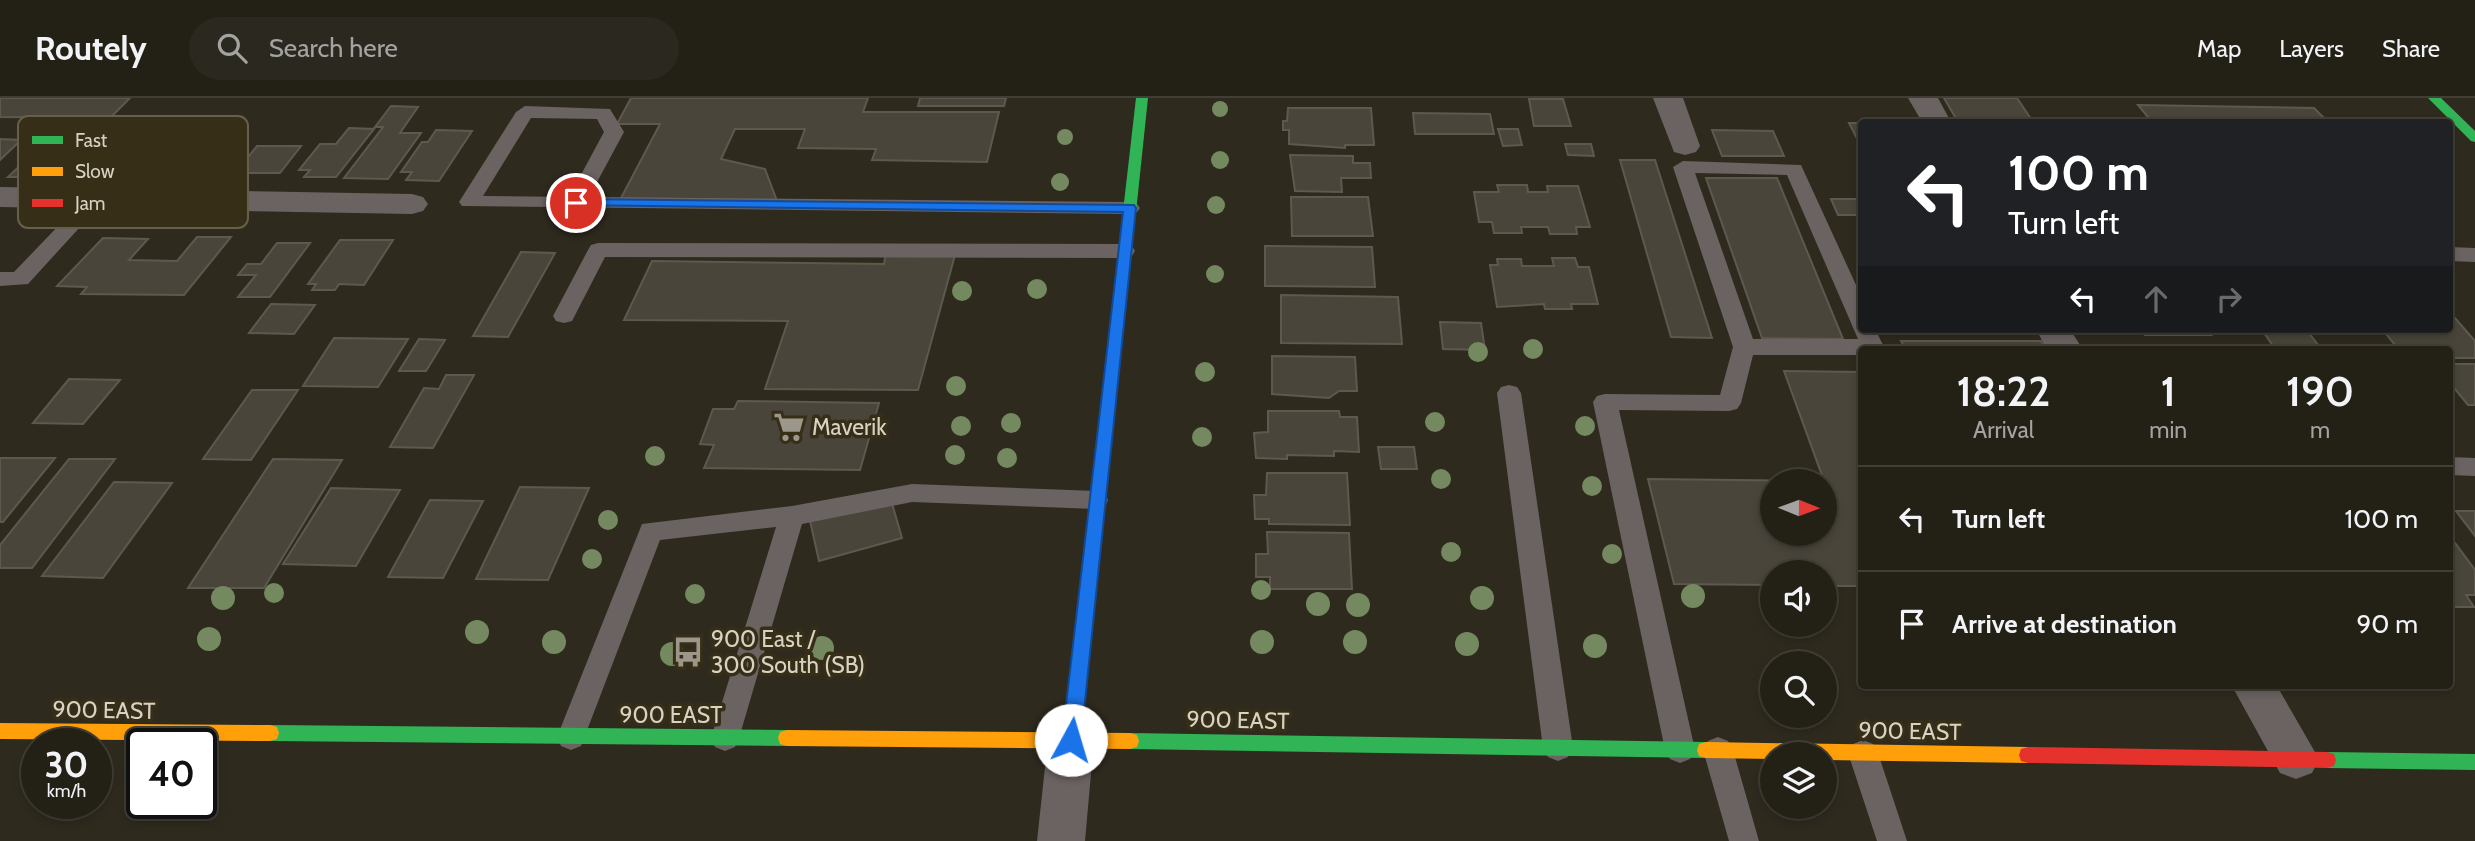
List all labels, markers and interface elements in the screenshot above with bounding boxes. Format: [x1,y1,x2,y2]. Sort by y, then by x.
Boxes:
search box [189,17,679,80]
text: Routely [35,28,147,68]
icon: search [213,29,251,67]
text: Search here [269,32,398,64]
text: Map [2197,34,2241,63]
text: Layers [2279,34,2344,63]
text: Share [2382,34,2440,63]
legend [18,116,248,228]
text: Fast [75,129,108,152]
text: 100 m [2008,143,2149,202]
icon: left [1893,147,1984,238]
text: Slow [75,160,115,183]
pin [546,173,606,233]
icon: arrive [557,184,595,222]
text: Jam [74,192,105,215]
text: Turn left [2008,203,2119,242]
icon: left [2064,280,2102,318]
icon: ahead [2137,280,2175,318]
icon: right [2210,280,2248,318]
text: 18:22 [1957,365,2050,417]
text: 1 [2161,365,2176,417]
text: 190 [2286,365,2354,417]
supermarket icon: Maverik [772,410,806,444]
place label: Maverik [812,413,887,441]
text: Arrival [1973,416,2034,444]
text: min [2149,416,2187,444]
text: m [2310,416,2330,444]
north arrow [1760,469,1838,546]
map controls [1760,469,1837,819]
icon: left [1893,500,1931,538]
text: Turn left [1952,503,2045,535]
text: 100 m [2345,503,2418,535]
button: sound [1760,560,1837,637]
icon: arrive [1893,605,1931,643]
text: Arrive at destination [1952,608,2177,640]
text: 90 m [2356,608,2418,640]
place label: 900 East / 300 South (SB) [711,625,865,679]
bus stop icon: 900 East / 300 South (SB) [671,635,705,669]
button: search [1760,651,1837,728]
street label: 900 EAST [52,695,156,725]
street label: 900 EAST [620,701,722,729]
position arrow [1034,703,1108,777]
street label: 900 EAST [1186,705,1290,735]
street label: 900 EAST [1858,716,1962,746]
speed limit sign: 40 [126,728,217,819]
button: layers [1760,742,1837,819]
text: 30 [45,743,88,786]
text: km/h [47,780,86,802]

